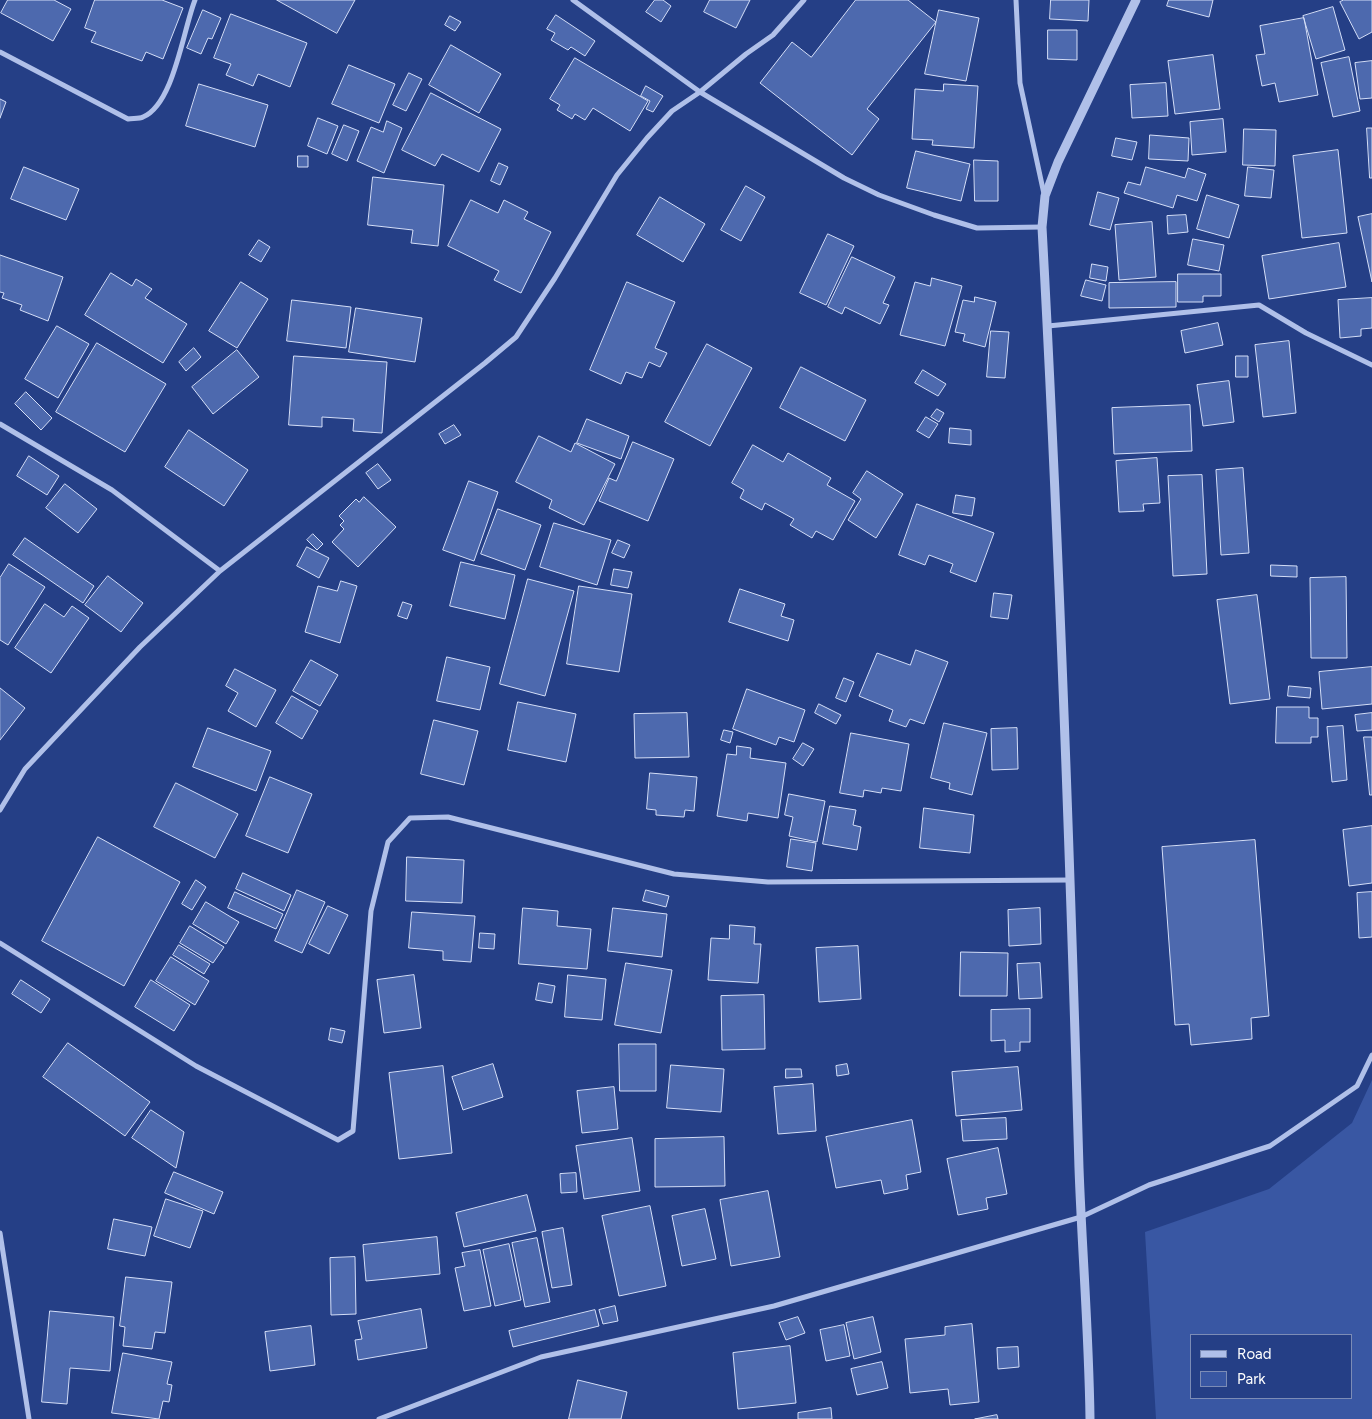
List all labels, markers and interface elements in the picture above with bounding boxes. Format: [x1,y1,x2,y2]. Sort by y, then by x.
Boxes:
legend [1190,1334,1352,1399]
text: Road [1237,1345,1272,1363]
text: Park [1237,1370,1266,1388]

